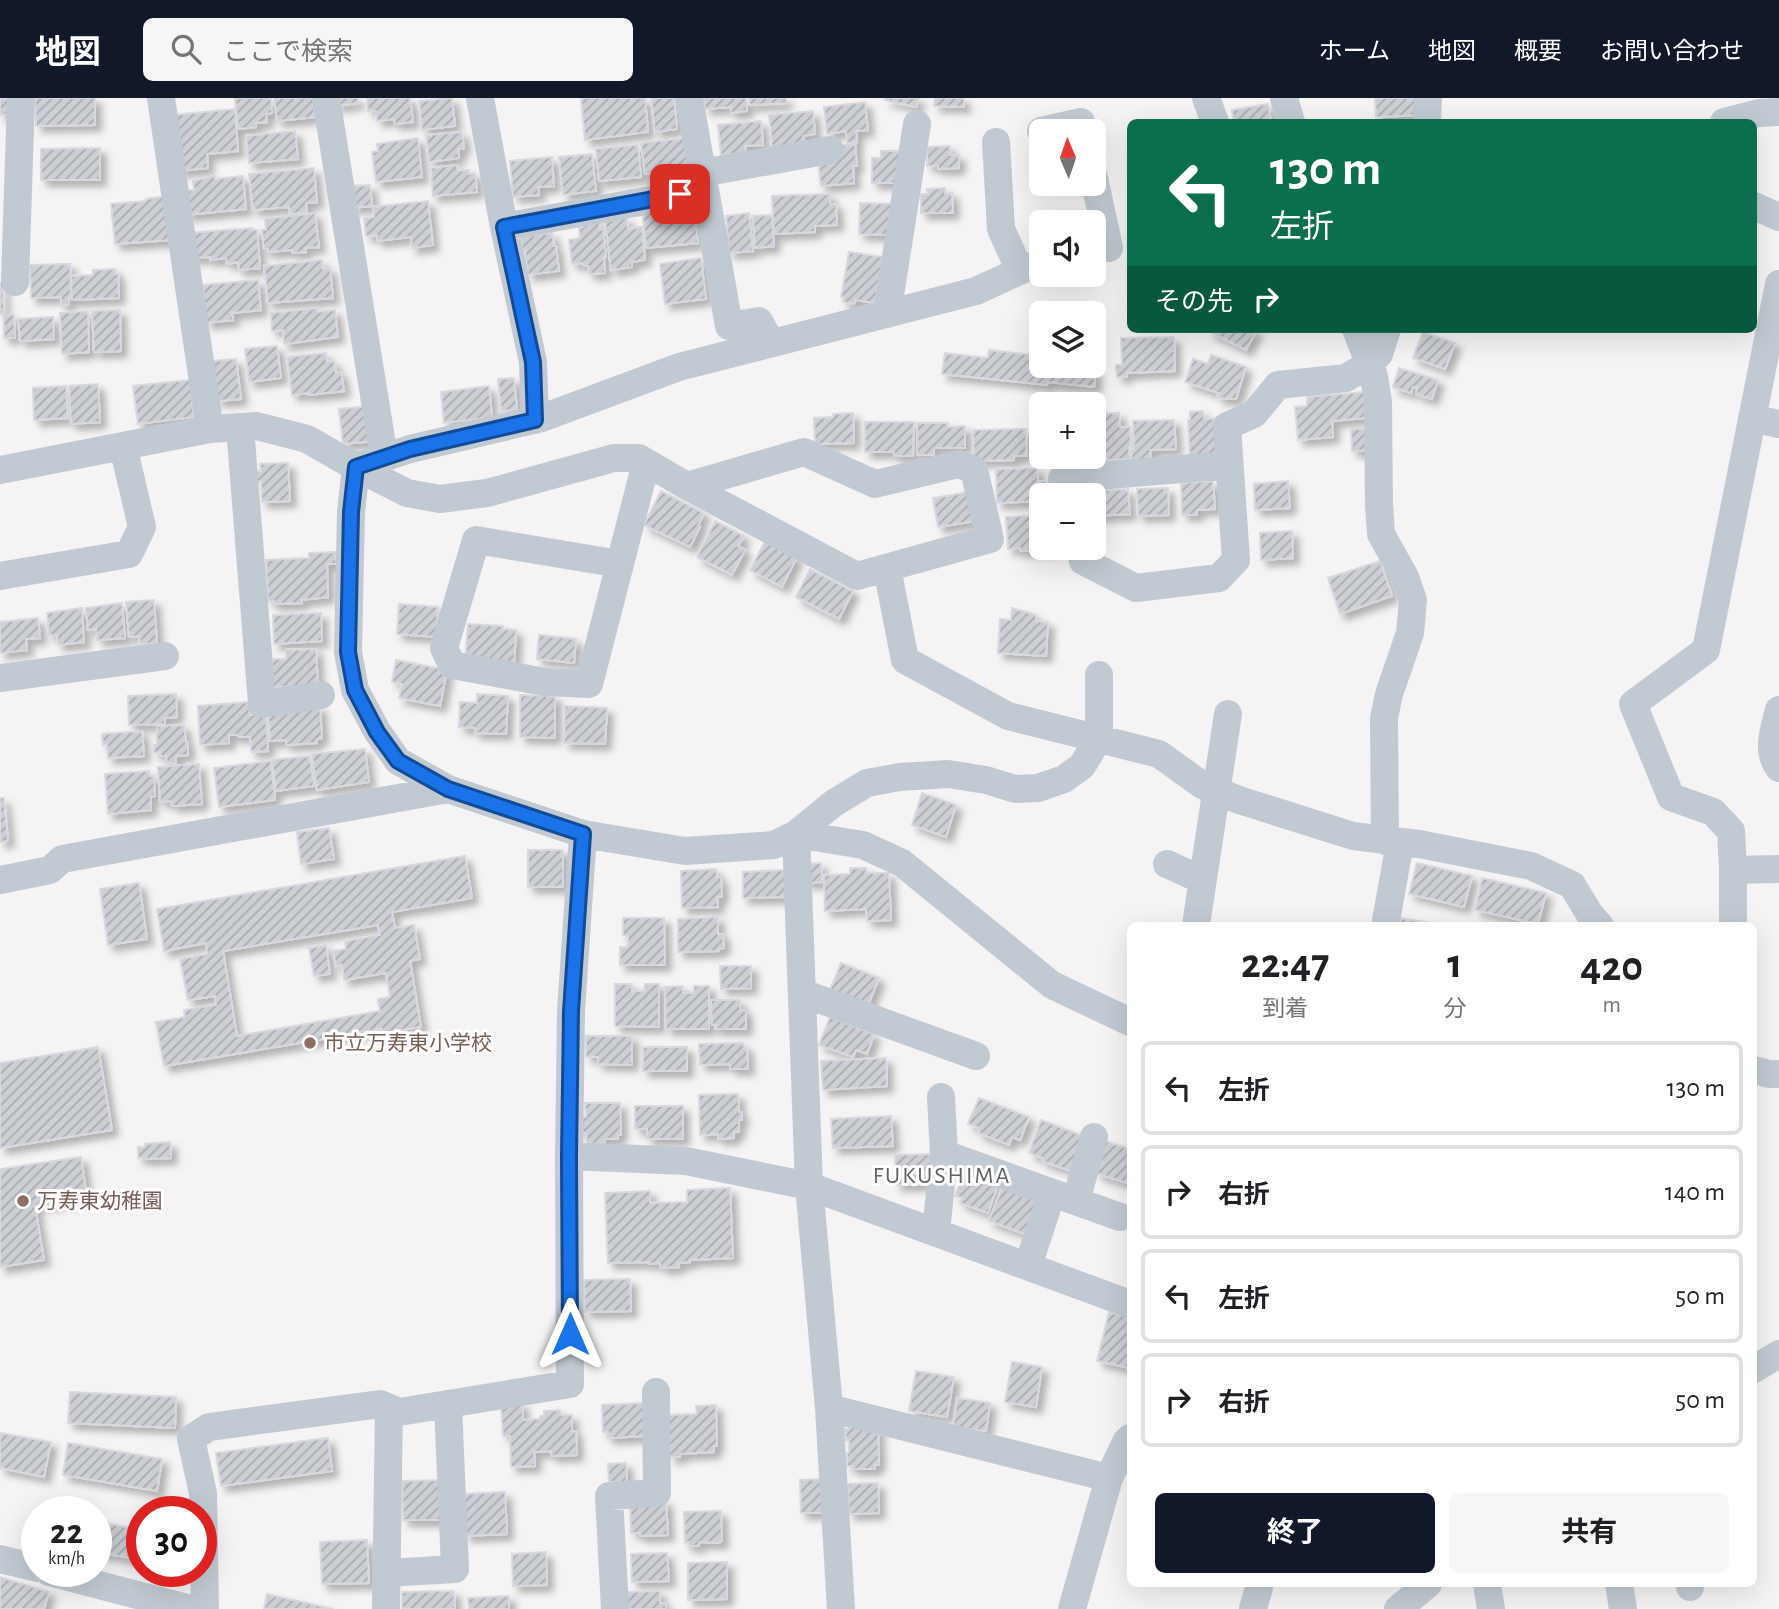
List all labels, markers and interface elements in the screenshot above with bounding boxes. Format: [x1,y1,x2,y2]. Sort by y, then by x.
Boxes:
search box [143,18,633,81]
icon: search [167,30,205,68]
text: 地図 [35,37,101,70]
text: ここで検索 [223,39,353,65]
text: ホーム [1319,40,1390,64]
text: 地図 [1428,40,1476,64]
text: 概要 [1514,40,1562,64]
text: お問い合わせ [1600,40,1744,64]
north arrow [1029,119,1106,196]
map controls [1029,119,1106,560]
text: 130 m [1270,145,1381,194]
icon: left [1155,147,1246,238]
pin [650,164,710,224]
icon: arrive [661,175,699,213]
button: sound [1029,210,1106,287]
text: 左折 [1270,211,1334,243]
icon: right [1247,280,1285,318]
text: その先 [1155,289,1233,315]
button: layers [1029,301,1106,378]
button: + [1029,392,1106,469]
button: − [1029,483,1106,560]
text: 22:47 [1241,943,1329,985]
text: 1 [1447,943,1462,985]
text: 420 [1580,946,1643,988]
text: m [1602,994,1621,1017]
text: 到着 [1262,998,1308,1021]
text: 分 [1443,998,1466,1021]
place label: 市立万寿東小学校 [324,1032,492,1054]
marker: 市立万寿東小学校 [302,1035,318,1051]
icon: left [1159,1069,1197,1107]
text: 130 m [1667,1075,1725,1101]
text: 左折 [1218,1078,1270,1104]
district label: FUKUSHIMA [873,1164,1011,1188]
icon: right [1159,1173,1197,1211]
text: 140 m [1665,1179,1725,1205]
text: 右折 [1218,1182,1270,1208]
place label: 万寿東幼稚園 [37,1190,163,1212]
marker: 万寿東幼稚園 [15,1193,31,1209]
icon: left [1159,1277,1197,1315]
text: 50 m [1675,1283,1725,1309]
text: 左折 [1218,1286,1270,1312]
position arrow [533,1297,607,1371]
icon: right [1159,1381,1197,1419]
text: 50 m [1675,1387,1725,1413]
text: 右折 [1218,1390,1270,1416]
button: 終了 [1155,1493,1435,1573]
button: 共有 [1449,1493,1729,1573]
speed limit sign: 30 [126,1496,217,1587]
text: 22 [50,1515,83,1550]
text: km/h [48,1550,85,1568]

